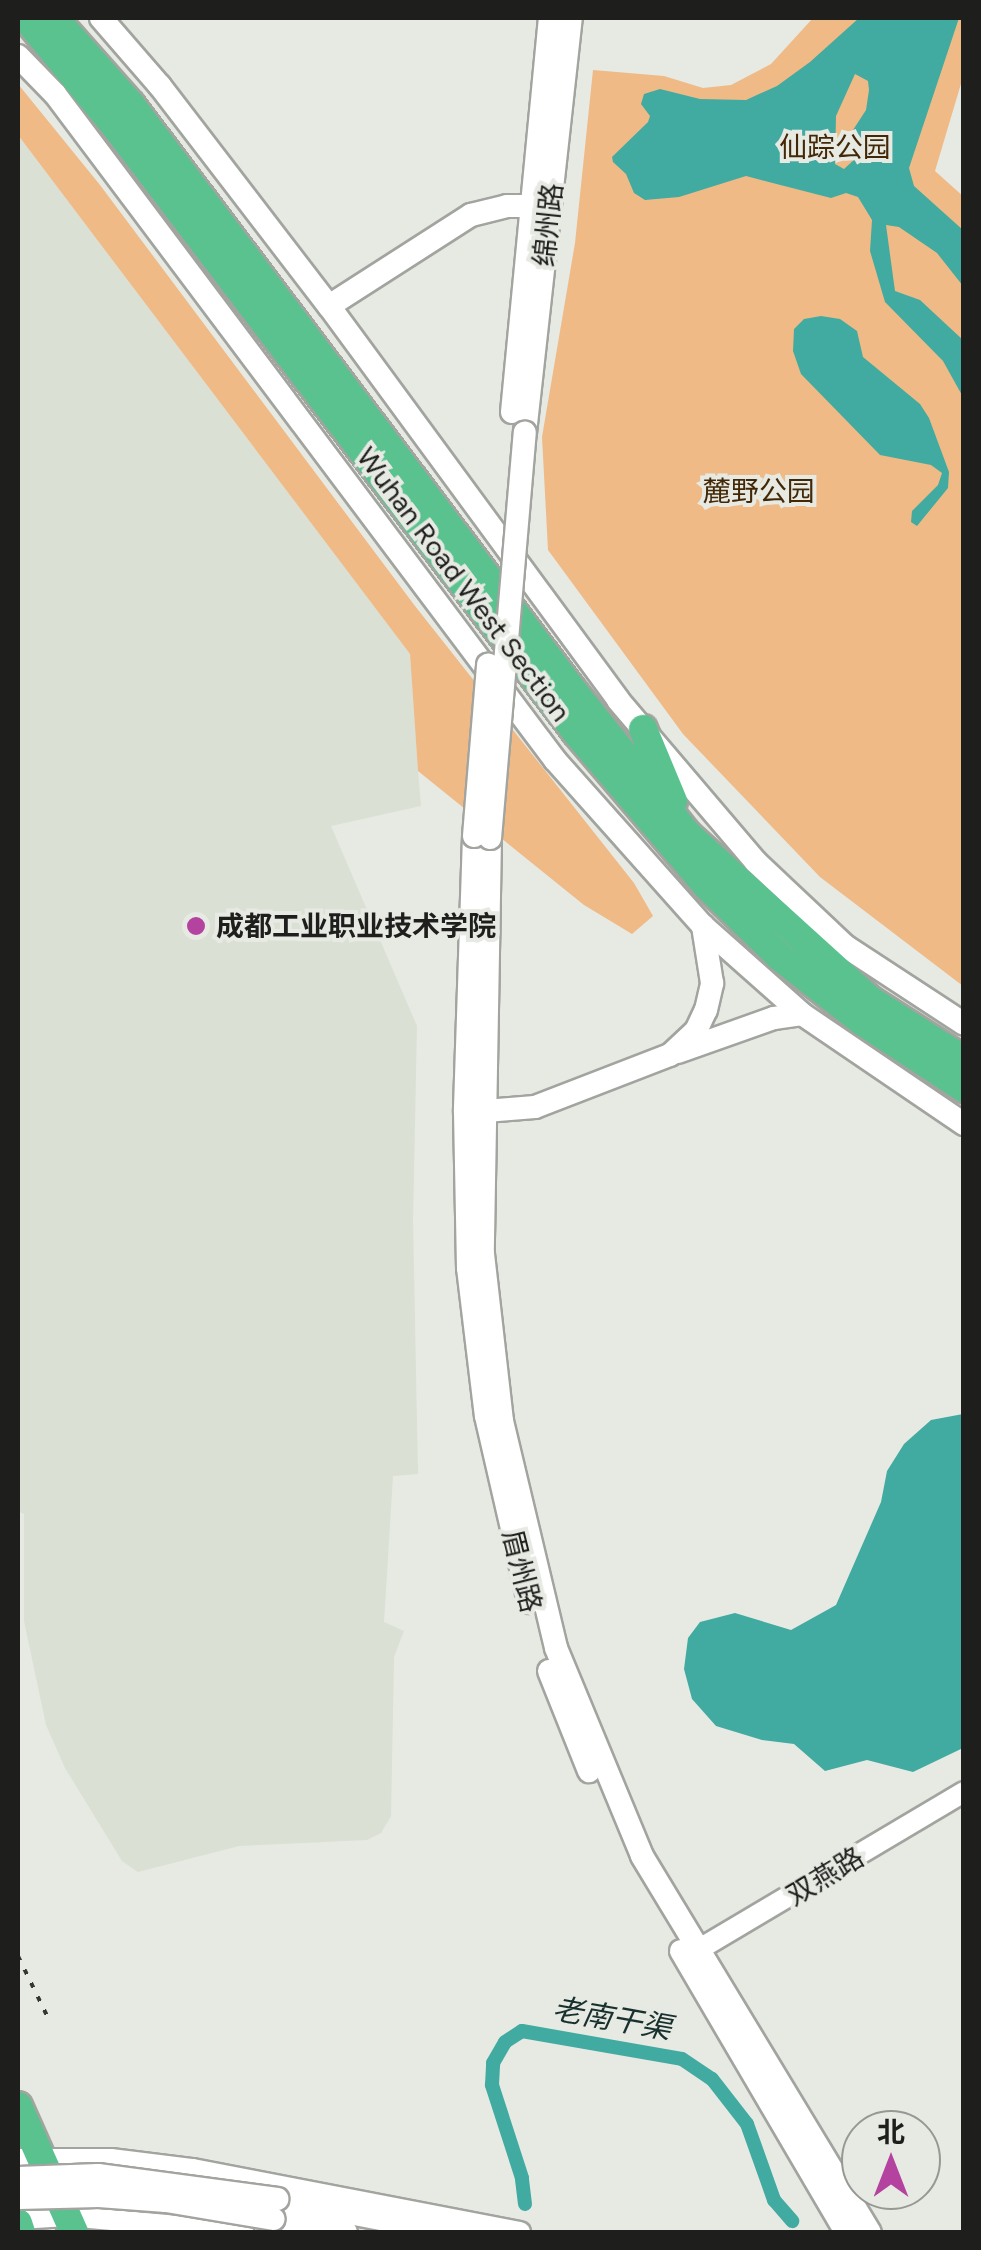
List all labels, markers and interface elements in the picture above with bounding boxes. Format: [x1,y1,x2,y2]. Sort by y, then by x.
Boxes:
park label: 仙踪公园 [779,130,891,164]
street label: 绵州路 [527,181,569,269]
street label: Wuhan Road West Section [350,440,578,728]
park label: 麓野公园 [703,474,815,508]
place label: 成都工业职业技术学院 [216,909,496,943]
marker: 成都工业职业技术学院 [185,915,207,937]
street label: 眉州路 [496,1526,548,1616]
street label: 双燕路 [780,1840,870,1912]
water label: 老南干渠 [550,1991,674,2047]
north arrow [841,2110,941,2210]
text: 北 [877,2115,905,2149]

